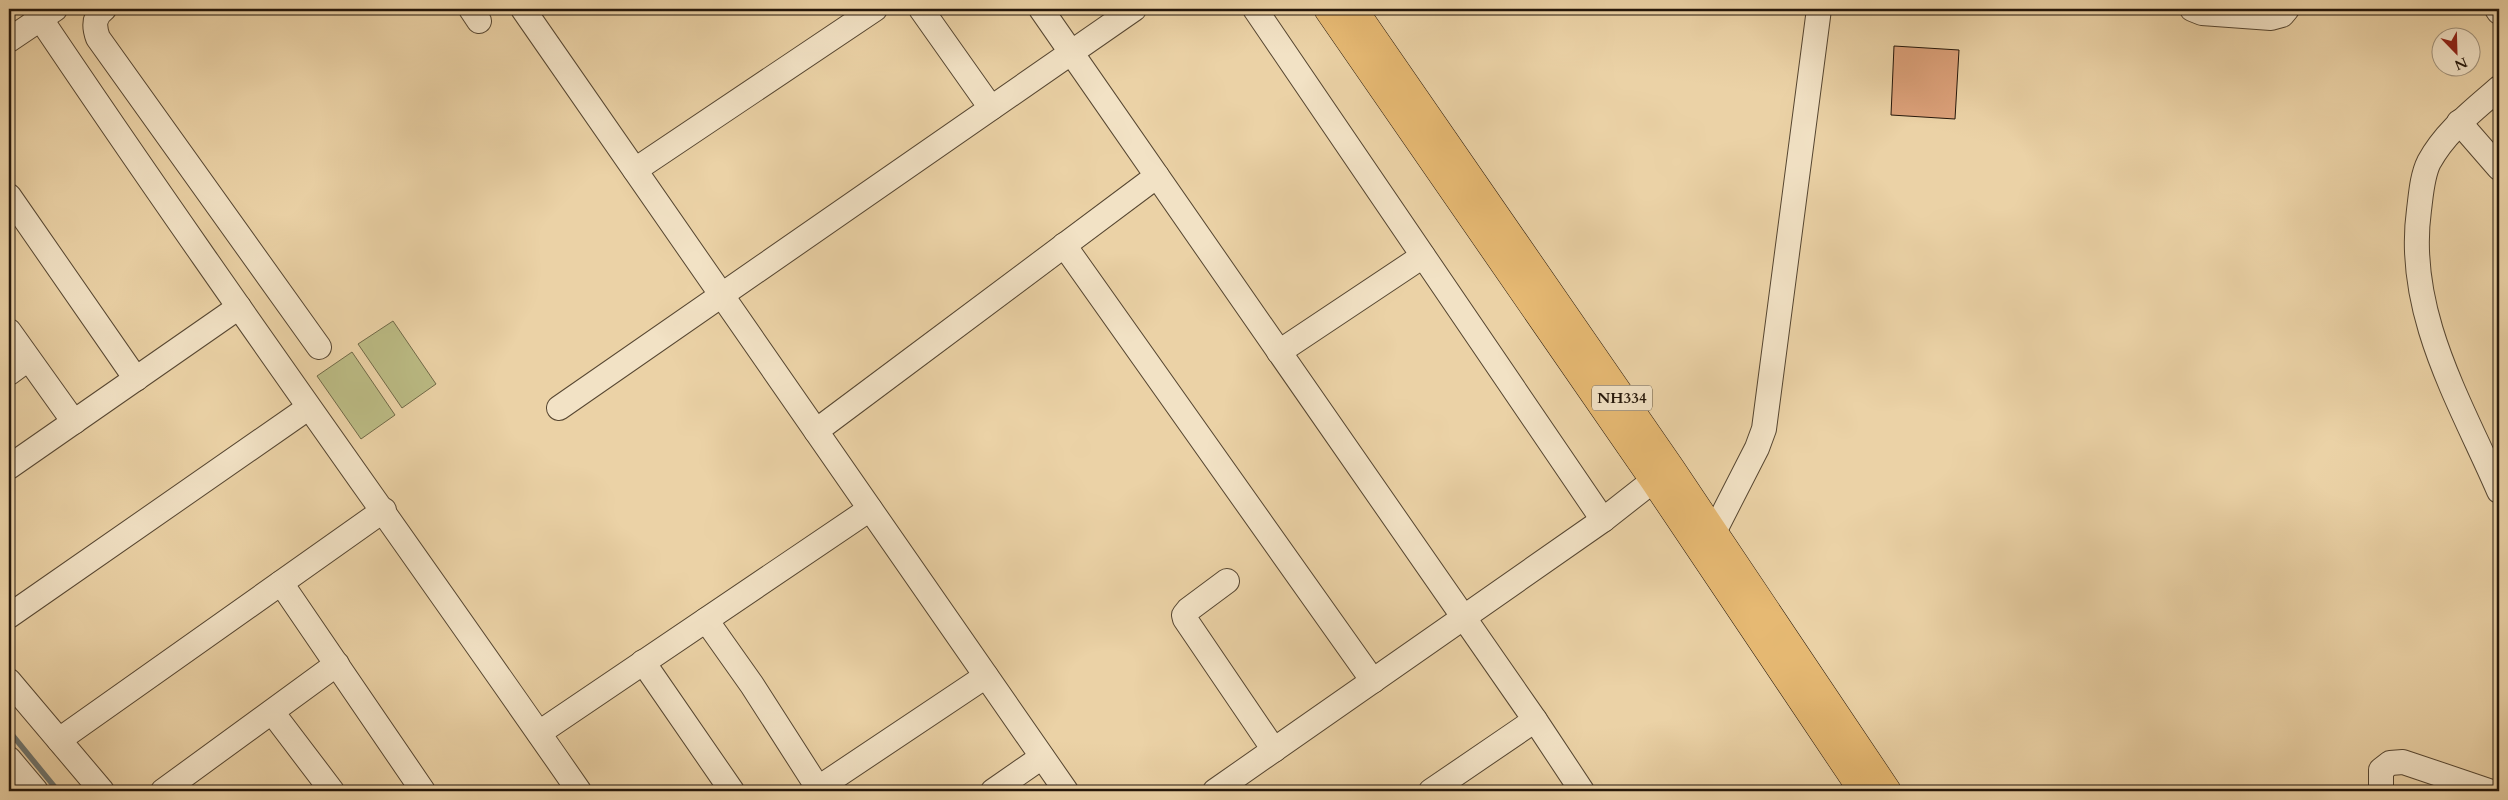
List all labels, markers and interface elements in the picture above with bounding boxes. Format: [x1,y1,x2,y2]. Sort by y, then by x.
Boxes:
north arrow [2430,28,2480,78]
text: N [2452,52,2470,75]
road number: NH334 [1592,386,1652,410]

